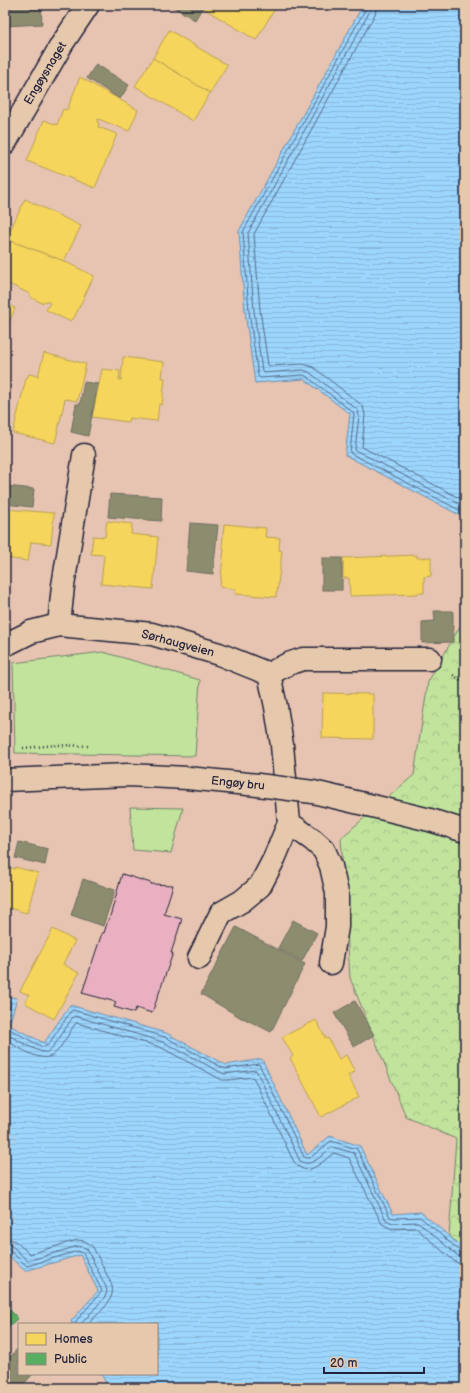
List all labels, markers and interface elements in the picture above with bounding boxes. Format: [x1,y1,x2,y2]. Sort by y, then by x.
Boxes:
street label: Engøysnaget [21,39,70,107]
street label: Sørhaugveien [140,627,216,660]
street label: Engøy bru [210,773,266,794]
legend [18,1323,158,1375]
text: Homes [54,1332,93,1347]
scale bar [324,1349,424,1375]
text: Public [54,1352,87,1367]
text: 20 m [330,1356,357,1371]

